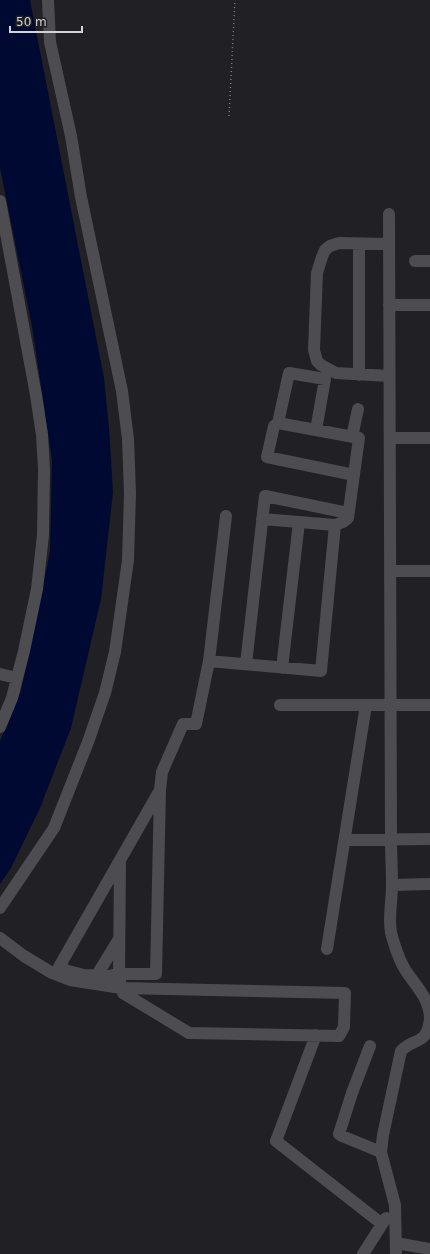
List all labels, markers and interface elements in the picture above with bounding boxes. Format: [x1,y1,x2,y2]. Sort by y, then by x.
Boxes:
scale bar [10,8,82,34]
text: 50 m [16,15,47,29]

